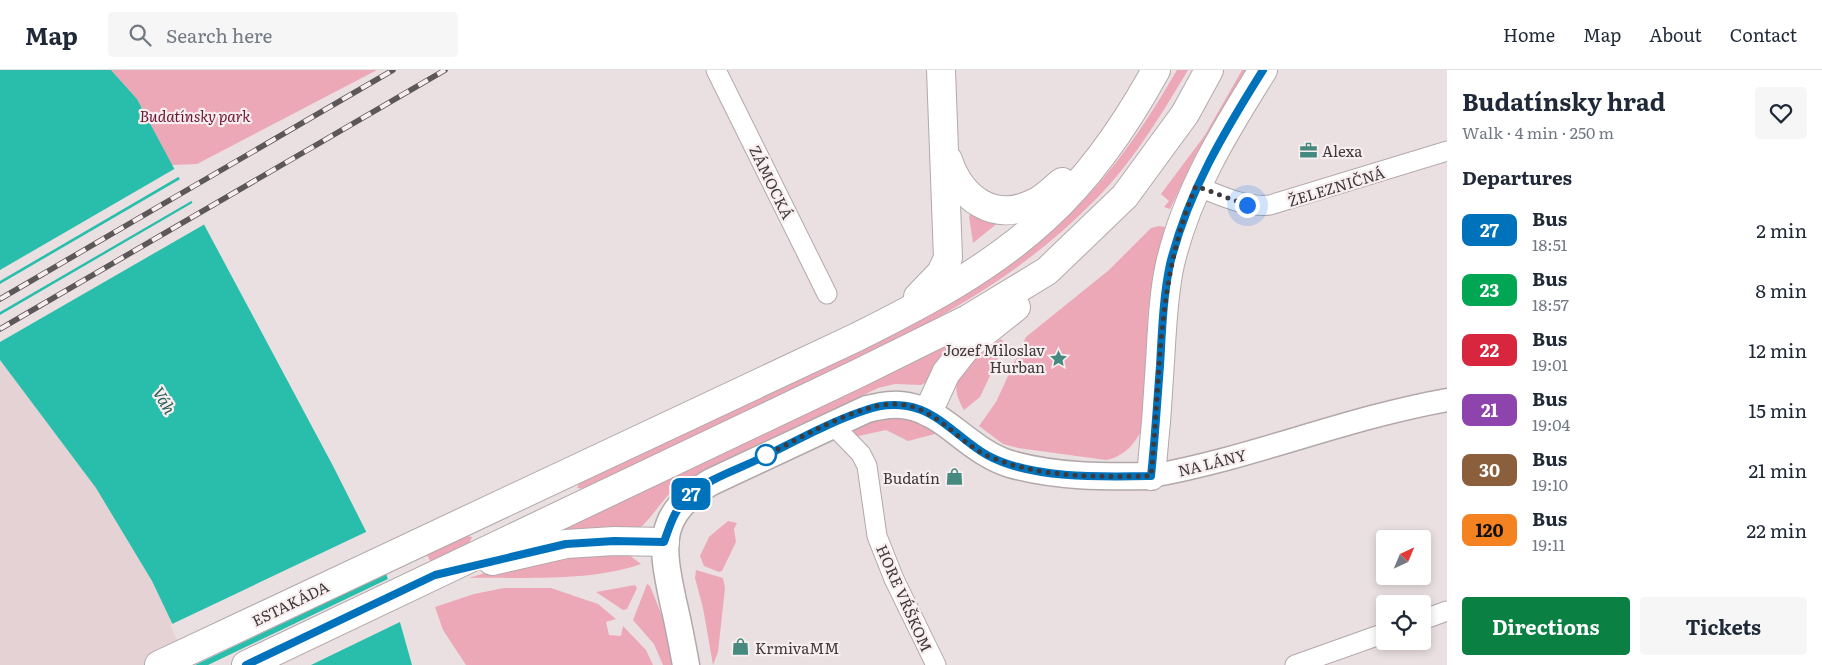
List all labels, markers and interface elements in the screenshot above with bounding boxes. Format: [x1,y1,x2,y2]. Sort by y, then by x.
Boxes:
search box [108,12,458,57]
text: Map [25,17,78,52]
icon: search [126,21,154,49]
text: Search here [166,21,272,49]
text: Home [1503,21,1555,48]
text: Map [1583,21,1621,48]
text: About [1649,21,1702,48]
text: Contact [1730,21,1797,48]
text: Budatínsky hrad [1462,83,1665,118]
button: heart [1755,87,1807,139]
park label: Budatínsky park [140,104,251,127]
text: Walk · 4 min · 250 m [1462,120,1614,144]
place label: Alexa [1322,139,1363,162]
office icon: Alexa [1298,140,1318,160]
street label: ZÁMOCKÁ [744,141,800,223]
street label: ŽELEZNIČNÁ [1285,160,1387,212]
text: Departures [1462,163,1572,191]
your location [1235,193,1260,218]
text: Bus [1532,204,1567,232]
text: 27 [1480,216,1499,243]
text: 2 min [1756,216,1807,244]
text: 18:51 [1532,232,1567,256]
text: Bus [1532,264,1567,292]
text: 23 [1480,276,1499,303]
text: 8 min [1755,276,1807,304]
text: 18:57 [1532,292,1569,316]
text: Bus [1532,324,1567,352]
text: 22 [1480,336,1499,363]
text: 12 min [1748,336,1807,364]
place label: Jozef Miloslav Hurban [943,338,1045,378]
place icon: Jozef Miloslav Hurban [1049,348,1069,368]
text: 19:01 [1532,352,1568,376]
water label: Váh [148,382,183,419]
text: Bus [1532,384,1567,412]
text: 21 [1481,396,1498,423]
text: 15 min [1748,396,1807,424]
text: 19:04 [1532,412,1570,436]
street label: NA LÁNY [1175,442,1249,482]
unlabelled marker [755,444,777,466]
text: Bus [1532,444,1567,472]
text: 30 [1479,456,1500,483]
text: 21 min [1748,456,1807,484]
place label: Budatín [883,466,940,489]
shop icon: Budatín [944,467,964,487]
text: 19:10 [1532,472,1568,496]
line badge: 27 [668,478,714,510]
text: 27 [681,480,701,507]
text: Bus [1532,504,1567,532]
text: 120 [1475,516,1504,543]
text: 22 min [1747,516,1807,544]
north arrow [1376,530,1431,585]
map controls [1376,530,1431,650]
text: 19:11 [1532,532,1565,556]
street label: HORE VŔŠKOM [871,541,939,655]
street label: ESTAKÁDA [248,574,332,632]
button: locate [1376,595,1431,650]
button: Directions [1462,597,1630,655]
button: Tickets [1640,597,1807,655]
place label: KrmivaMM [755,636,839,659]
shop icon: KrmivaMM [731,637,751,657]

